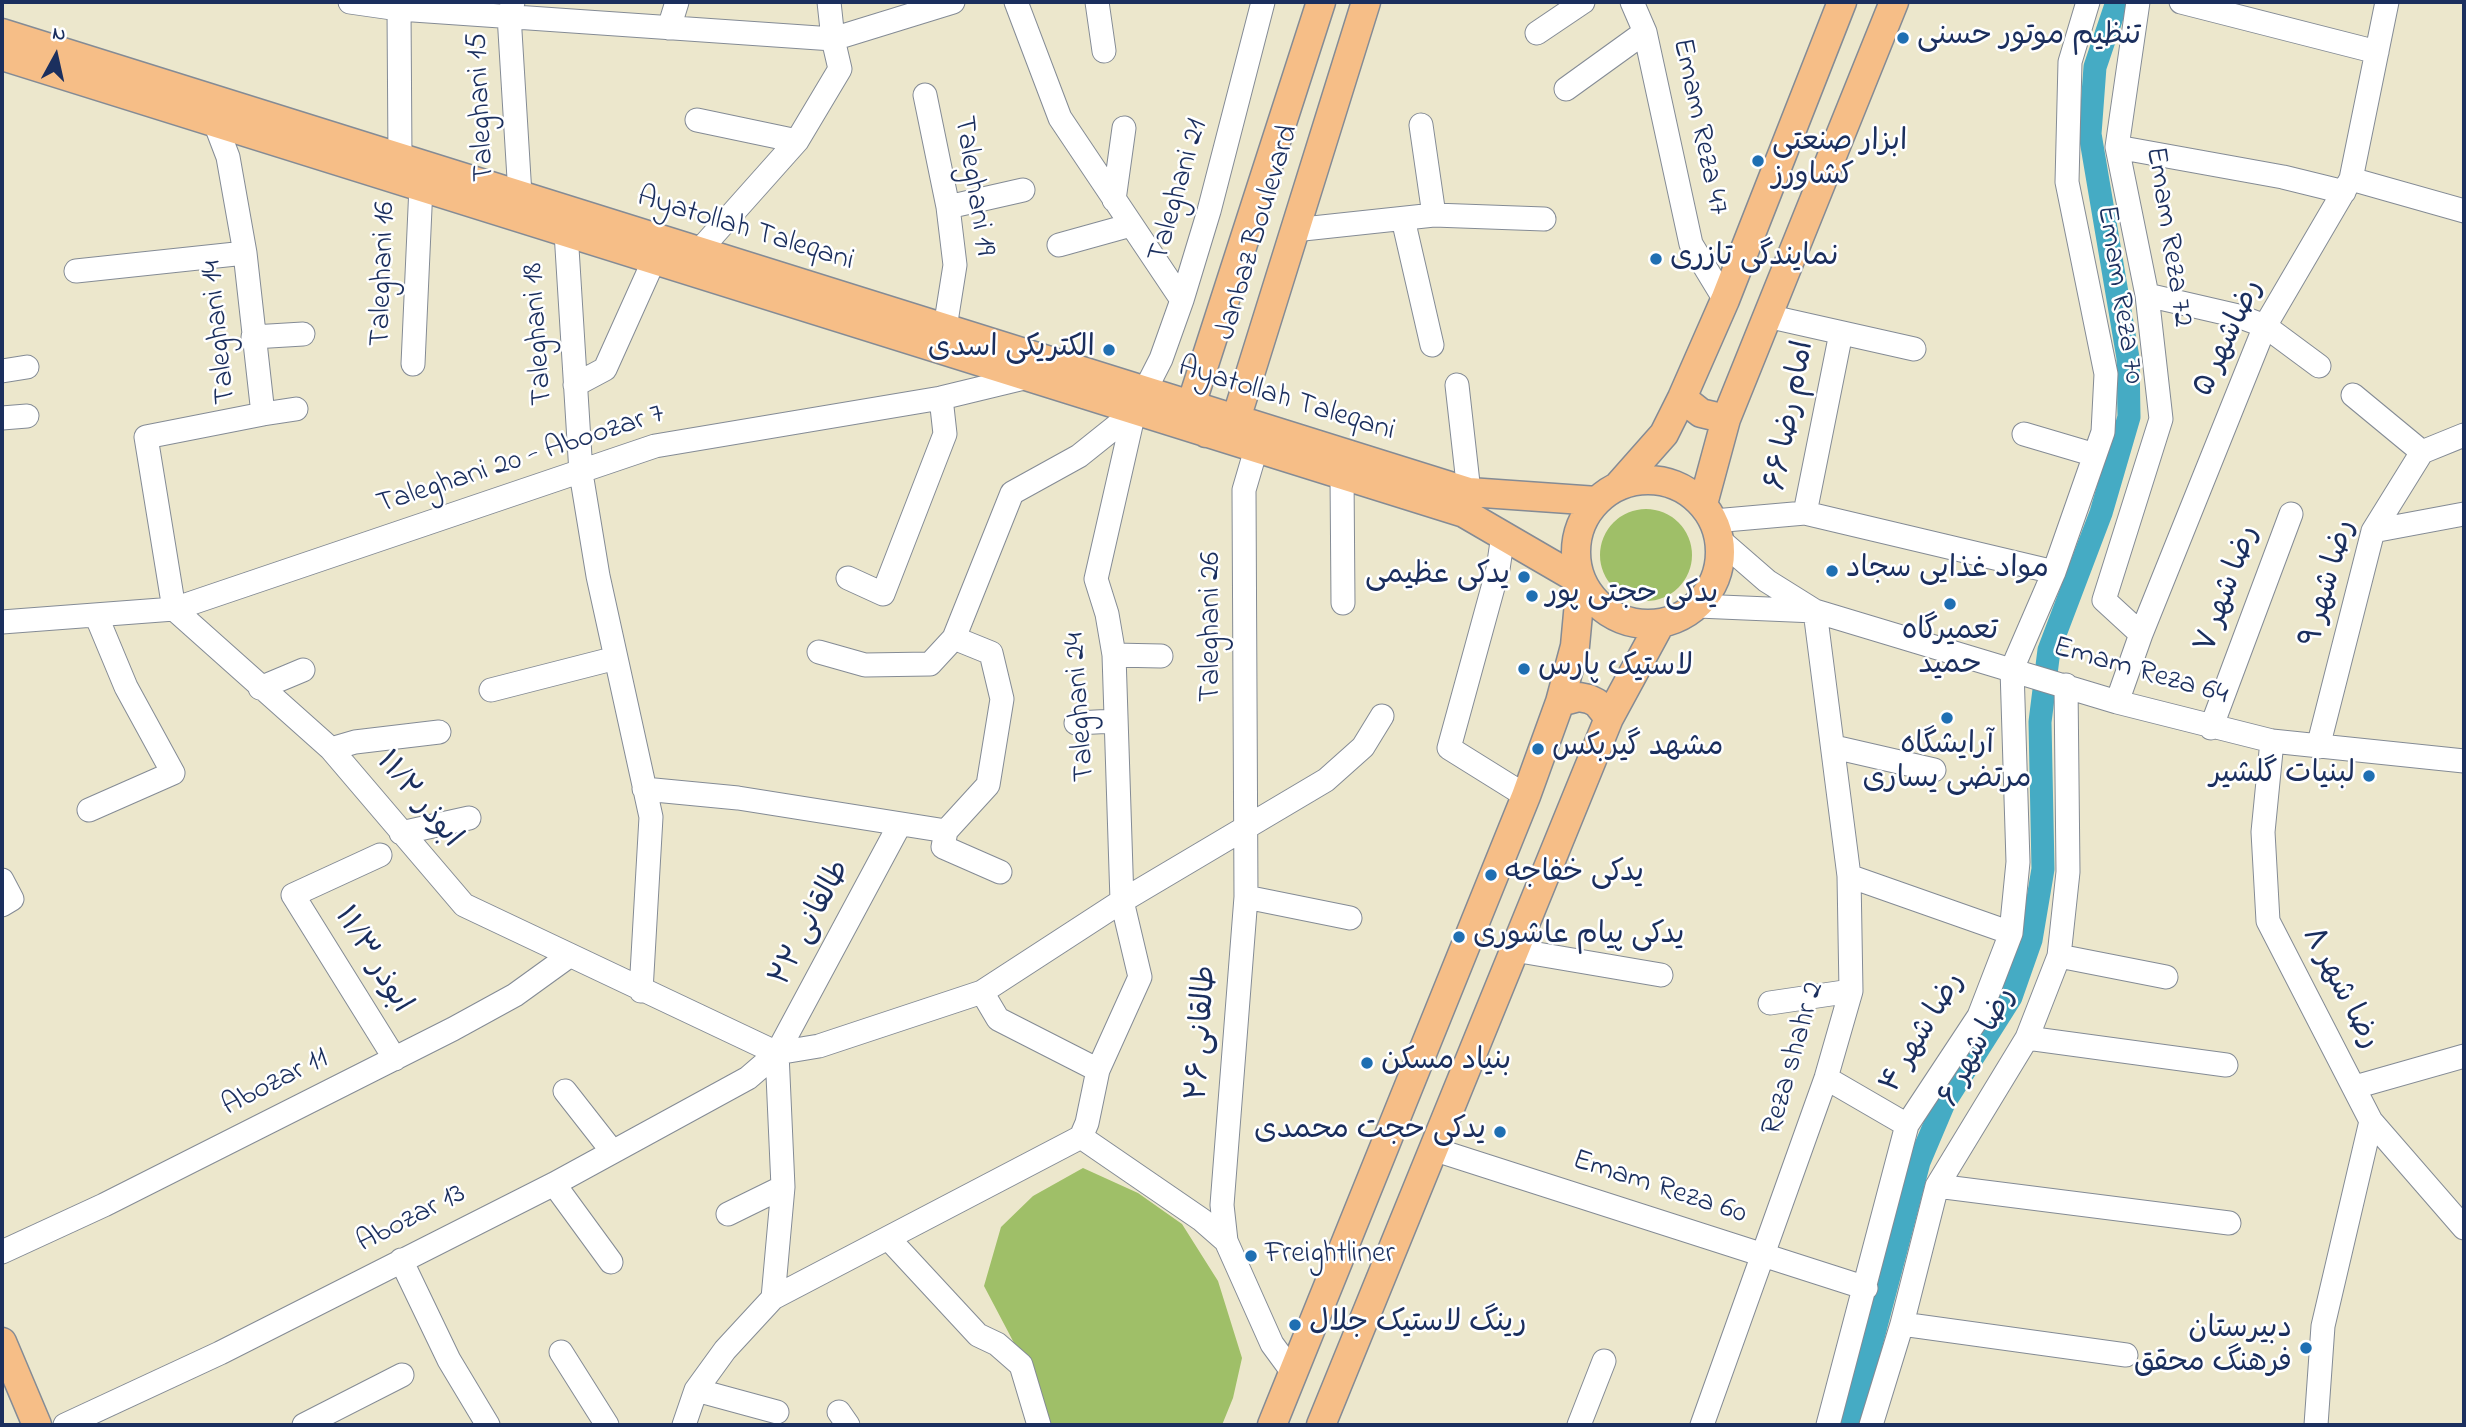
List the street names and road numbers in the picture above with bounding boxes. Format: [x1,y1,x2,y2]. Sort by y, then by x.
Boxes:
street label: Taleghani 15 [461,32,505,182]
street label: Emam Reza 47 [1662,35,1734,219]
street label: Taleghani 19 [943,114,1001,258]
street label: Taleghani 21 [1142,116,1218,266]
street label: Janbaz Boulevard [1209,121,1309,345]
street label: Emam Reza 72 [2135,144,2199,330]
street label: Ayatollah Taleqani [632,181,858,281]
street label: Taleghani 16 [364,201,406,347]
street label: Emam Reza 70 [2086,203,2150,387]
street label: Taleghani 14 [196,258,246,406]
street label: Taleghani 18 [517,261,563,407]
street label: رضاشهر ۵ [2187,275,2273,403]
street label: امام رضا ۶۶ [1760,338,1824,494]
street label: Ayatollah Taleqani [1173,351,1399,451]
street label: Taleghani 20 - Aboozar 7 [373,398,669,524]
street label: رضا شهر ۹ [2295,516,2365,652]
street label: رضا شهر ۷ [2189,521,2269,659]
street label: Taleghani 26 [1195,552,1231,702]
street label: Taleghani 24 [1059,631,1105,783]
street label: Emam Reza 64 [2048,631,2232,715]
street label: ابوذر ۱۱/۲ [366,746,468,856]
street label: طالقانی ۲۲ [764,855,860,993]
street label: ابوذر ۱۱/۳ [324,901,418,1021]
street label: رضا شهر ۸ [2292,922,2386,1056]
street label: طالقانی ۲۶ [1181,964,1227,1102]
street label: رضا شهر ۴ [1874,967,1974,1101]
street label: Reza shahr 2 [1756,978,1834,1140]
street label: رضا شهر ۶ [1933,982,2025,1114]
street label: Abozar 11 [217,1042,335,1126]
street label: Emam Reza 60 [1567,1144,1751,1234]
street label: Abozar 13 [352,1177,472,1263]

